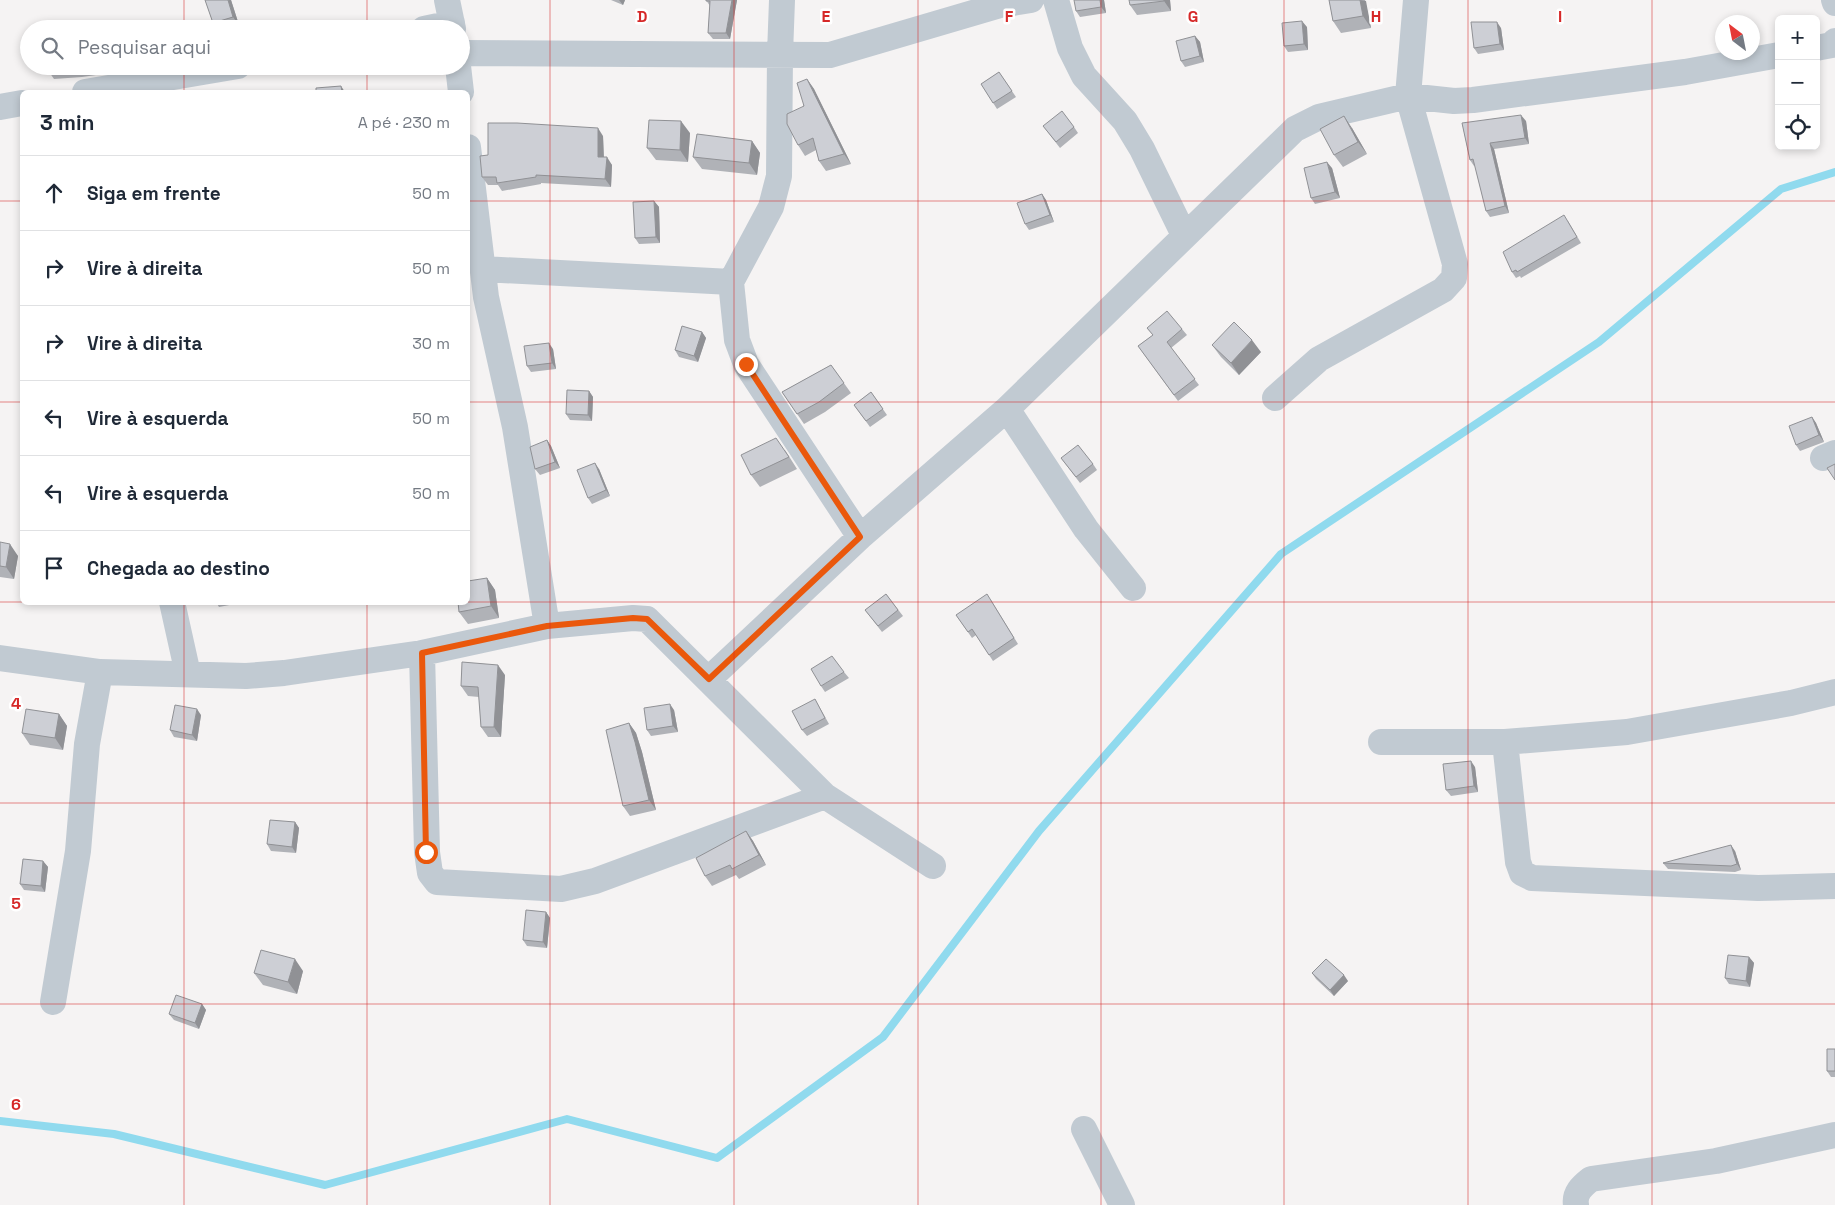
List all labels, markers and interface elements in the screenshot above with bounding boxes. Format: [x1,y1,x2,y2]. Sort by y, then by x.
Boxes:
text: D [637,6,647,27]
text: E [822,6,831,27]
text: F [1005,6,1014,27]
text: G [1188,6,1198,27]
text: H [1371,6,1381,27]
text: I [1558,6,1562,27]
north arrow [1715,15,1760,60]
map controls [1775,15,1820,150]
button: + [1775,15,1820,60]
search box [20,20,470,75]
icon: search [38,34,66,62]
text: Pesquisar aqui [78,35,211,60]
button: − [1775,60,1820,105]
button: locate [1775,105,1820,150]
text: 3 min [40,109,95,136]
text: A pé · 230 m [358,112,450,133]
icon: ahead [40,179,68,207]
text: Siga em frente [87,181,221,206]
text: 50 m [412,183,450,204]
icon: right [40,254,68,282]
text: Vire à direita [87,256,203,281]
text: 50 m [412,258,450,279]
icon: right [40,329,68,357]
text: Vire à direita [87,331,203,356]
text: 30 m [412,333,450,354]
route end [735,353,758,376]
icon: left [40,404,68,432]
text: Vire à esquerda [87,406,229,431]
text: 50 m [412,408,450,429]
icon: left [40,479,68,507]
text: Vire à esquerda [87,481,229,506]
text: 50 m [412,483,450,504]
icon: arrive [40,554,68,582]
text: Chegada ao destino [87,556,270,581]
text: 4 [11,693,21,714]
route start [415,841,438,864]
text: 5 [11,893,21,914]
text: 6 [11,1094,21,1115]

